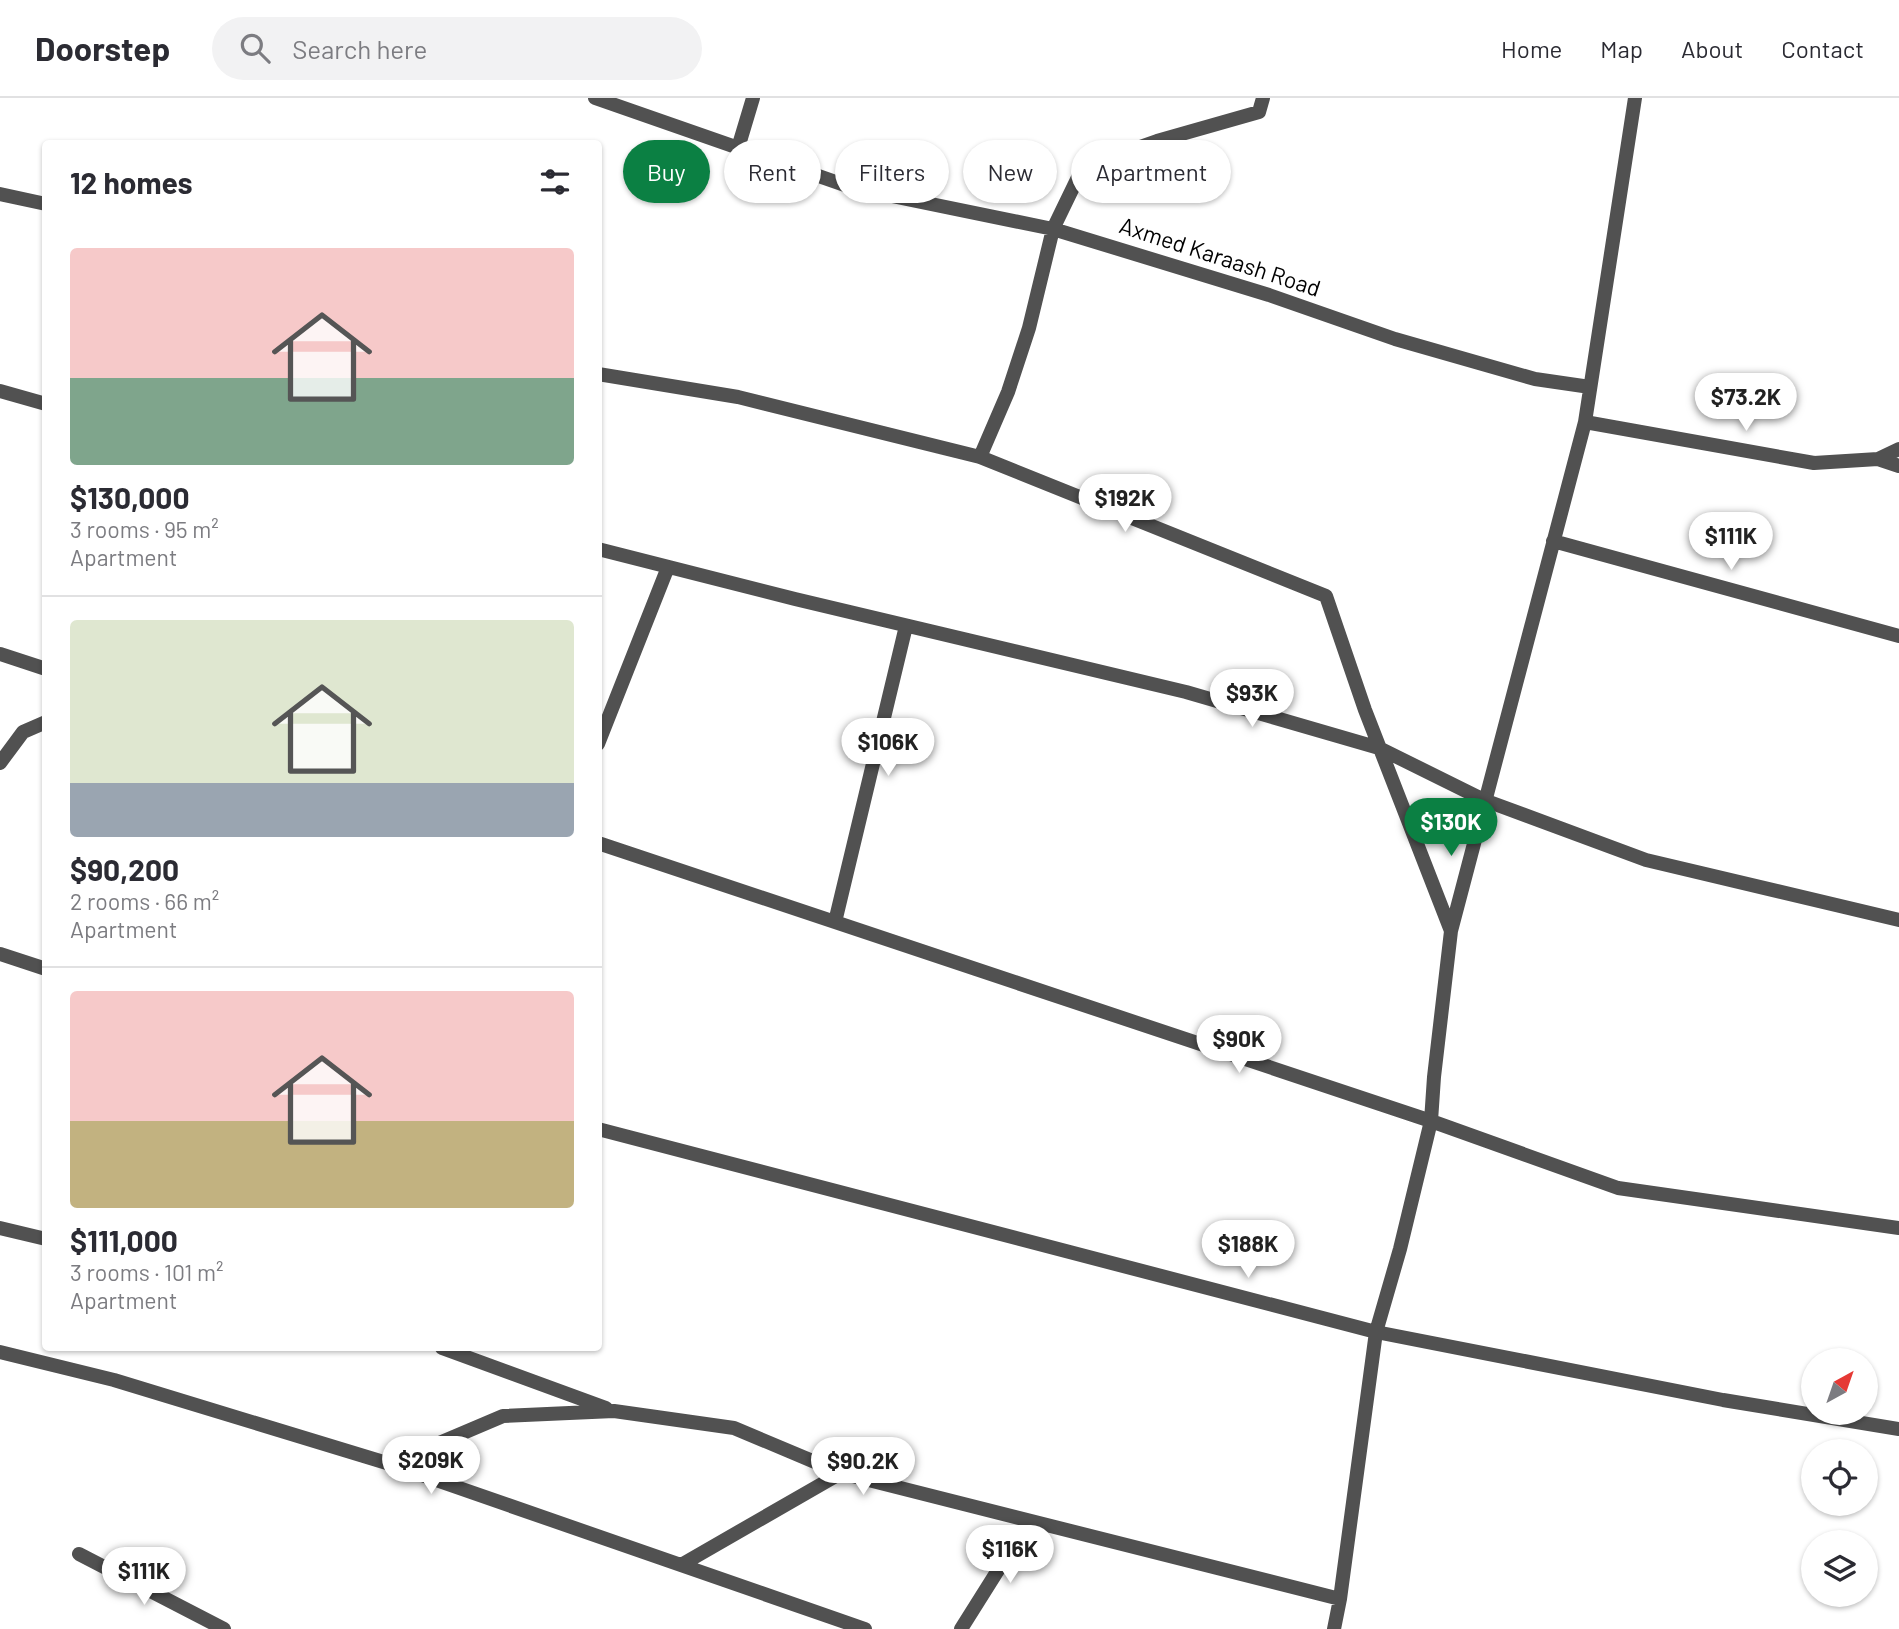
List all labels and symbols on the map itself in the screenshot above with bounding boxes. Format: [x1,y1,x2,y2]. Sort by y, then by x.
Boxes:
street label: Axmed Karaash Road [1116,210,1324,302]
pin: $73.2K [1689,374,1803,433]
pin: $192K [1076,474,1174,534]
pin: $111K [1682,512,1780,572]
pin: $93K [1211,670,1293,729]
pin: $106K [839,718,937,778]
pin: $130K [1402,798,1500,858]
pin: $90K [1198,1016,1280,1075]
pin: $188K [1199,1220,1297,1280]
north arrow [1801,1348,1878,1424]
pin: $209K [382,1436,480,1496]
pin: $90.2K [806,1438,920,1497]
pin: $116K [961,1526,1059,1585]
pin: $111K [95,1548,193,1607]

